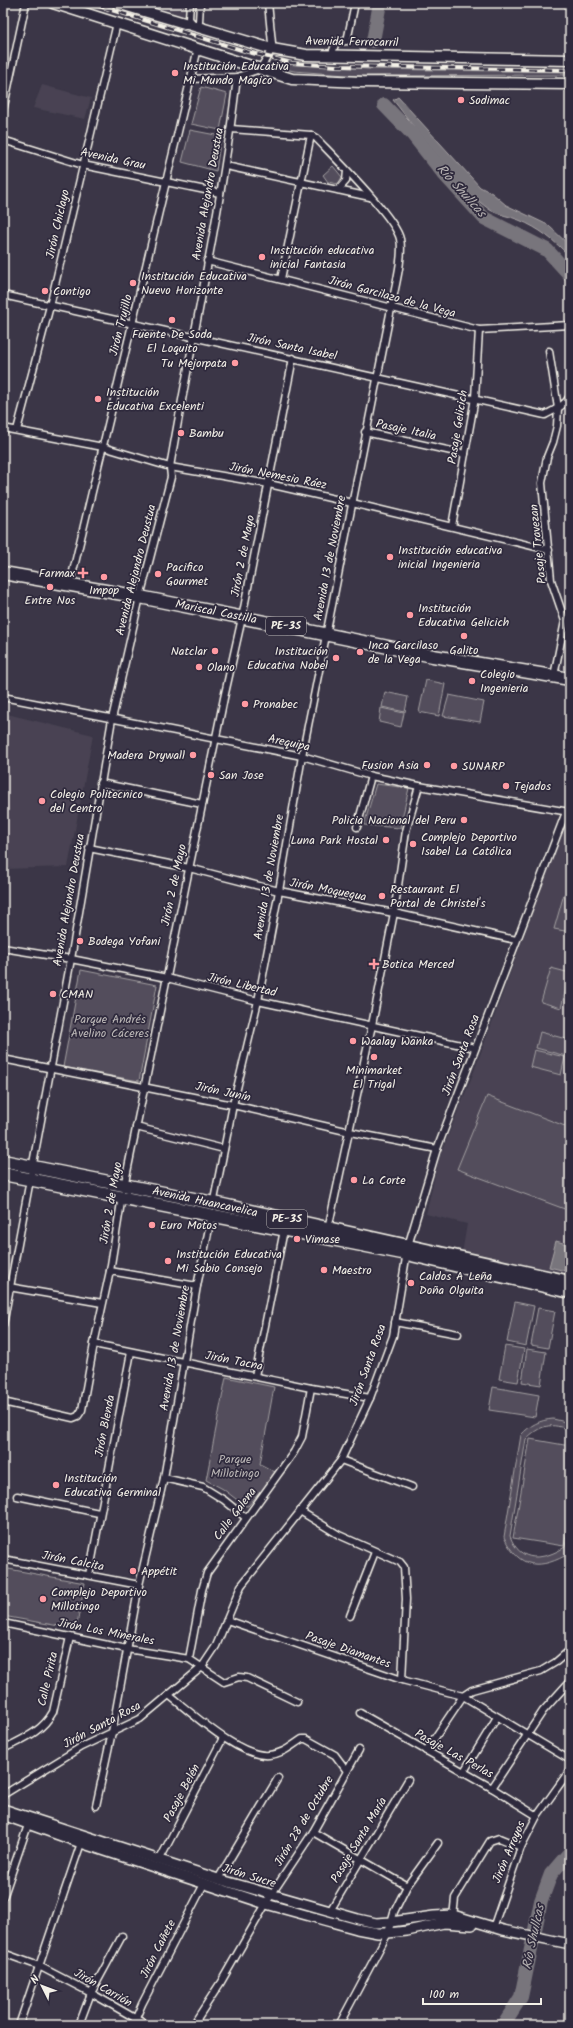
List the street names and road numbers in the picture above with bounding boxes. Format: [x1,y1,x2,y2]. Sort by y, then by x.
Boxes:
street label: Avenida Ferrocarril [305,32,399,52]
street label: Avenida Alejandro Deustua [187,126,229,262]
street label: Avenida Grau [79,143,148,175]
street label: Jirón Chiclayo [41,188,75,260]
street label: Jirón Garcilazo de la Vega [326,271,458,323]
street label: Jirón Trujillo [104,292,138,358]
street label: Jirón Santa Isabel [245,328,339,366]
street label: Pasaje Gelicich [443,389,473,465]
street label: Pasaje Italia [374,414,438,446]
street label: Jirón Nemesio Ráez [228,457,328,495]
street label: Avenida 13 de Noviembre [309,493,352,622]
street label: Avenida Alejandro Deustua [111,502,162,638]
street label: Pasaje Travezan [524,503,552,585]
street label: Jirón 2 de Mayo [226,513,260,599]
street label: Mariscal Castilla [174,595,259,629]
road number: PE-3S [266,617,306,635]
street label: Arequipa [266,729,312,757]
street label: Avenida 13 de Noviembre [249,812,290,941]
street label: Avenida Alejandro Deustua [48,832,90,968]
street label: Jirón 2 de Mayo [156,842,192,928]
street label: Jirón Moquegua [288,873,368,907]
street label: Jirón Libertad [206,968,279,1002]
street label: Jirón Santa Rosa [437,1011,485,1098]
street label: Jirón Junín [194,1077,252,1107]
street label: Jirón 2 de Mayo [94,1160,128,1246]
street label: Avenida Huancavelica [150,1182,260,1223]
road number: PE-3S [267,1210,307,1228]
street label: Avenida 13 de Noviembre [155,1283,196,1412]
street label: Jirón Santa Rosa [344,1321,392,1409]
street label: Jirón Tacna [203,1346,265,1376]
street label: Jirón Blenda [90,1393,120,1459]
street label: Calle Galena [209,1483,262,1545]
street label: Jirón Calcita [40,1546,106,1576]
street label: Jirón Los Minerales [56,1613,156,1651]
street label: Pasaje Diamantes [303,1627,393,1673]
street label: Calle Pirita [33,1650,64,1708]
street label: Jirón Santa Rosa [60,1696,145,1754]
street label: Pasaje Las Perlas [411,1724,497,1784]
street label: Pasaje Belén [159,1760,205,1826]
street label: Jirón 28 de Octubre [269,1771,339,1870]
street label: Pasaje Santa María [326,1793,392,1887]
street label: Jirón Arroyos [487,1818,531,1886]
street label: Jirón Sucre [219,1859,279,1893]
street label: Jirón Cañete [135,1916,181,1982]
street label: Jirón Carrión [70,1964,136,2012]

